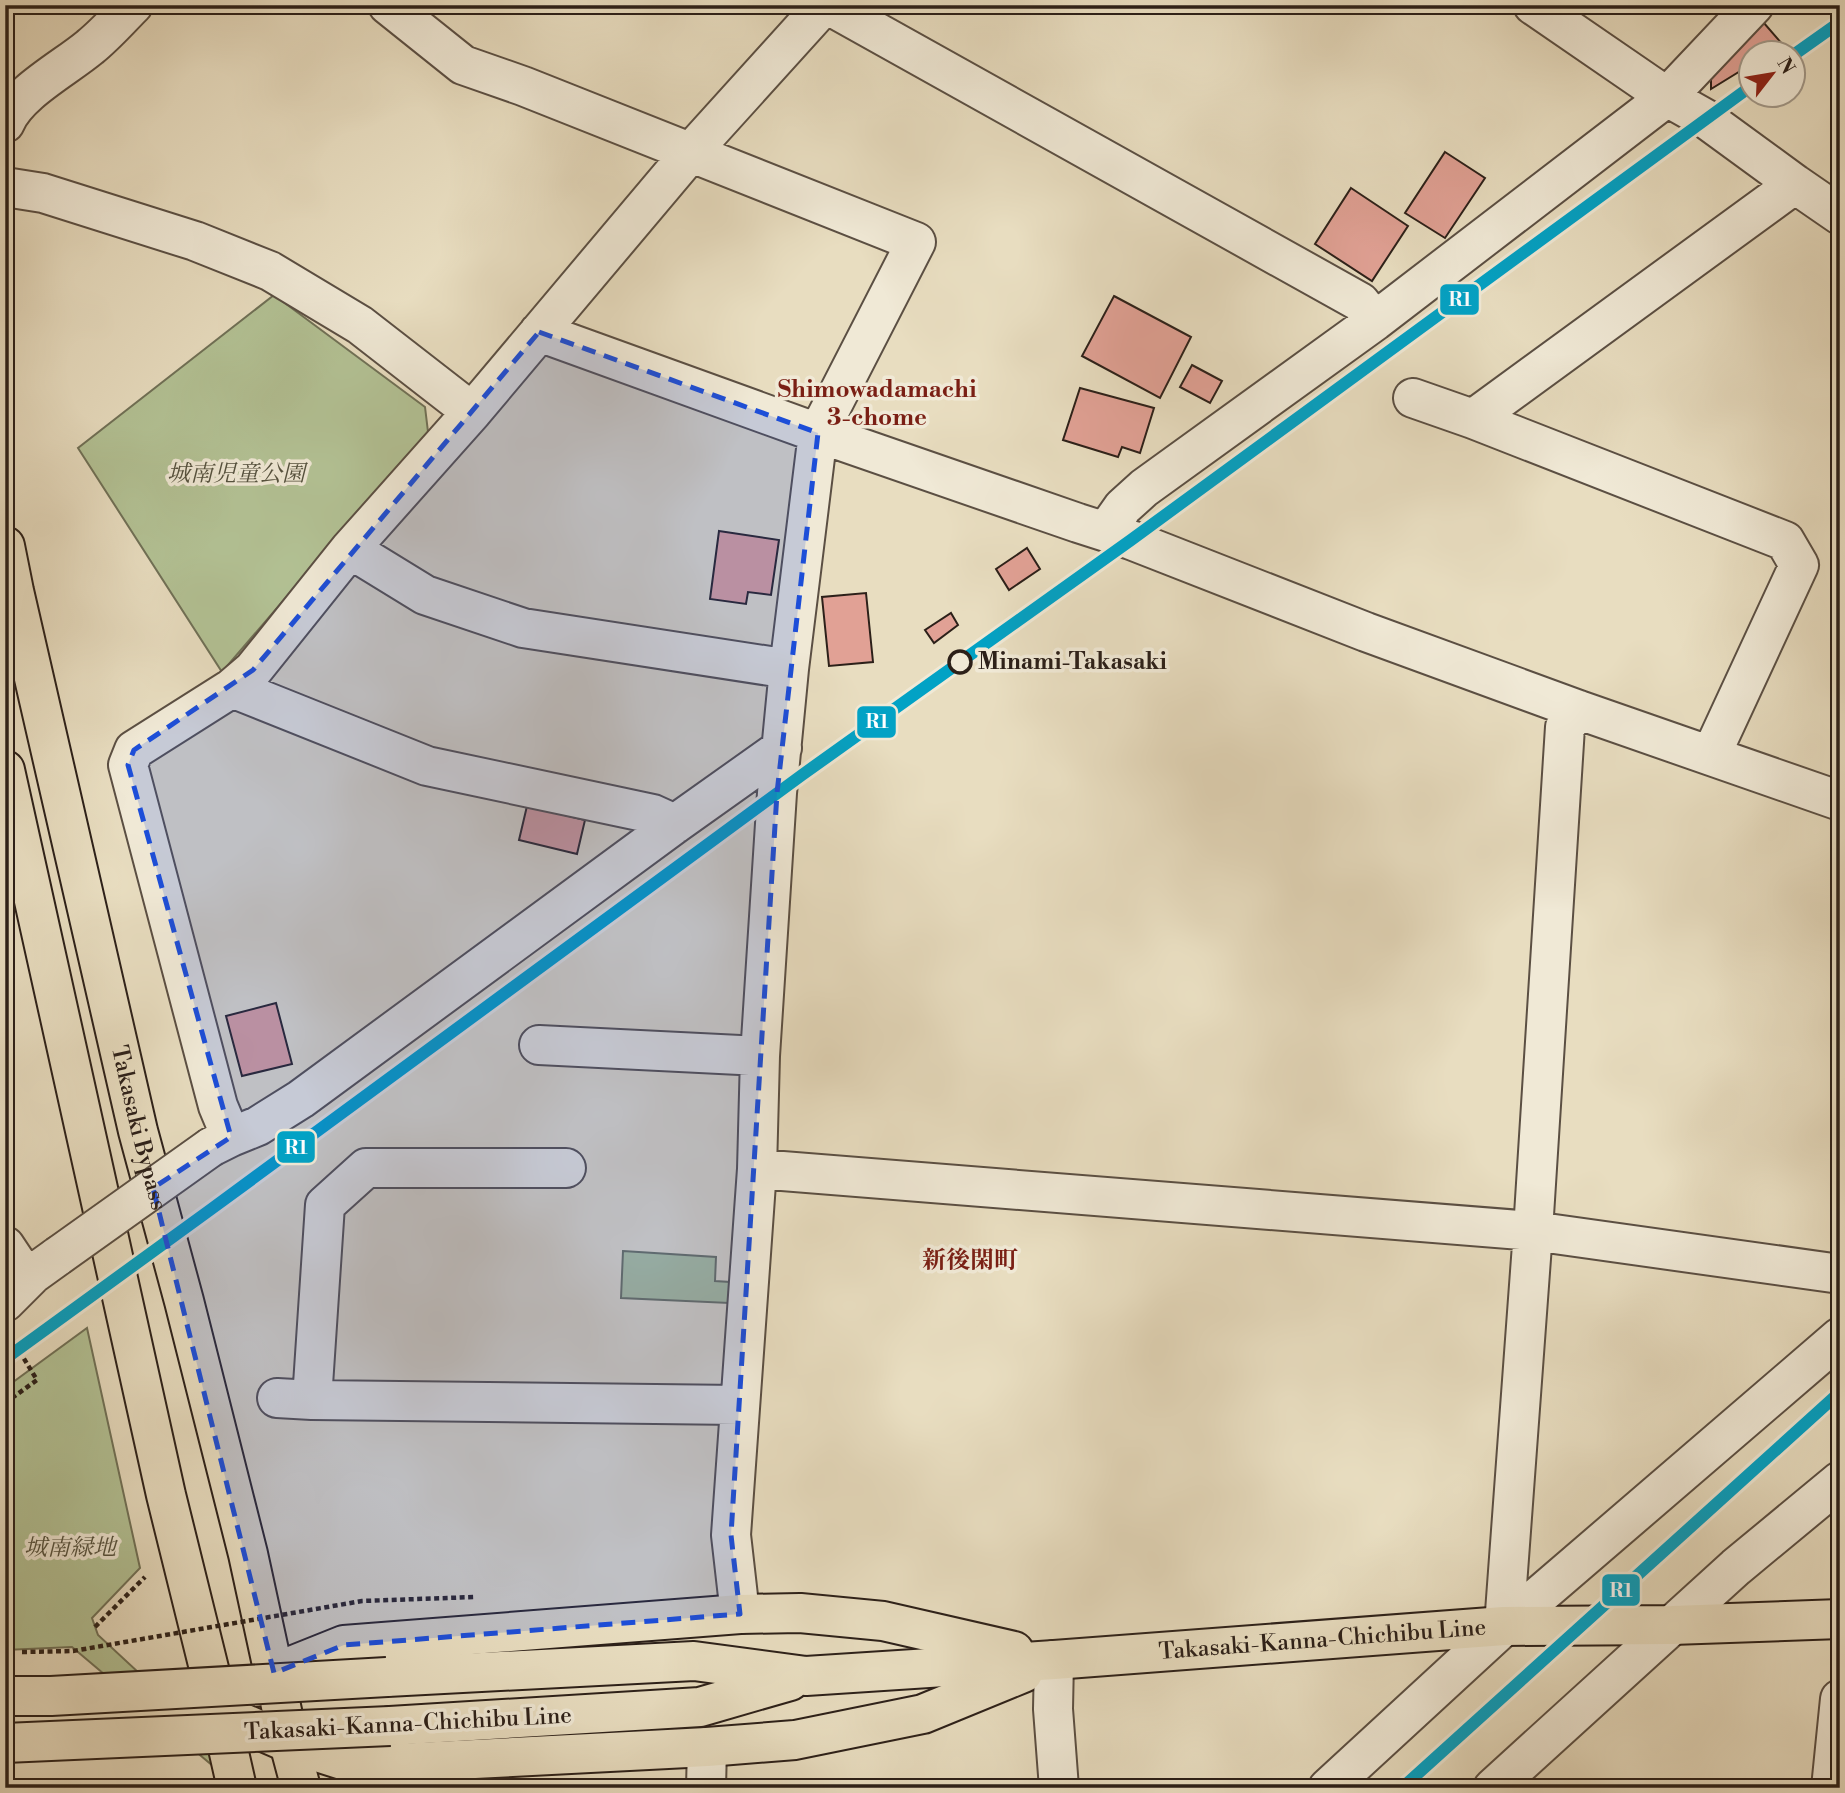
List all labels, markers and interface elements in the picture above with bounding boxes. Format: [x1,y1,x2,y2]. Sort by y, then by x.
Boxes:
north arrow [1736,38,1806,108]
text: N [1772,53,1800,78]
line badge: R1 [1439,283,1480,316]
text: R1 [1448,288,1472,312]
district label: Shimowadamachi 3-chome [777,375,977,433]
park label: 城南児童公園 [167,460,309,488]
place label: Minami-Takasaki [978,648,1167,676]
marker: Minami-Takasaki [948,650,972,674]
line badge: R1 [856,705,897,739]
text: R1 [865,710,889,734]
street label: Takasaki Bypass [105,1043,173,1213]
line badge: R1 [276,1130,316,1164]
text: R1 [284,1136,308,1160]
district label: 新後閑町 [922,1246,1018,1276]
park label: 城南緑地 [24,1534,119,1562]
line badge: R1 [1601,1573,1641,1607]
text: R1 [1609,1579,1633,1603]
street label: Takasaki-Kanna-Chichibu Line [1158,1613,1487,1666]
street label: Takasaki-Kanna-Chichibu Line [243,1701,573,1747]

